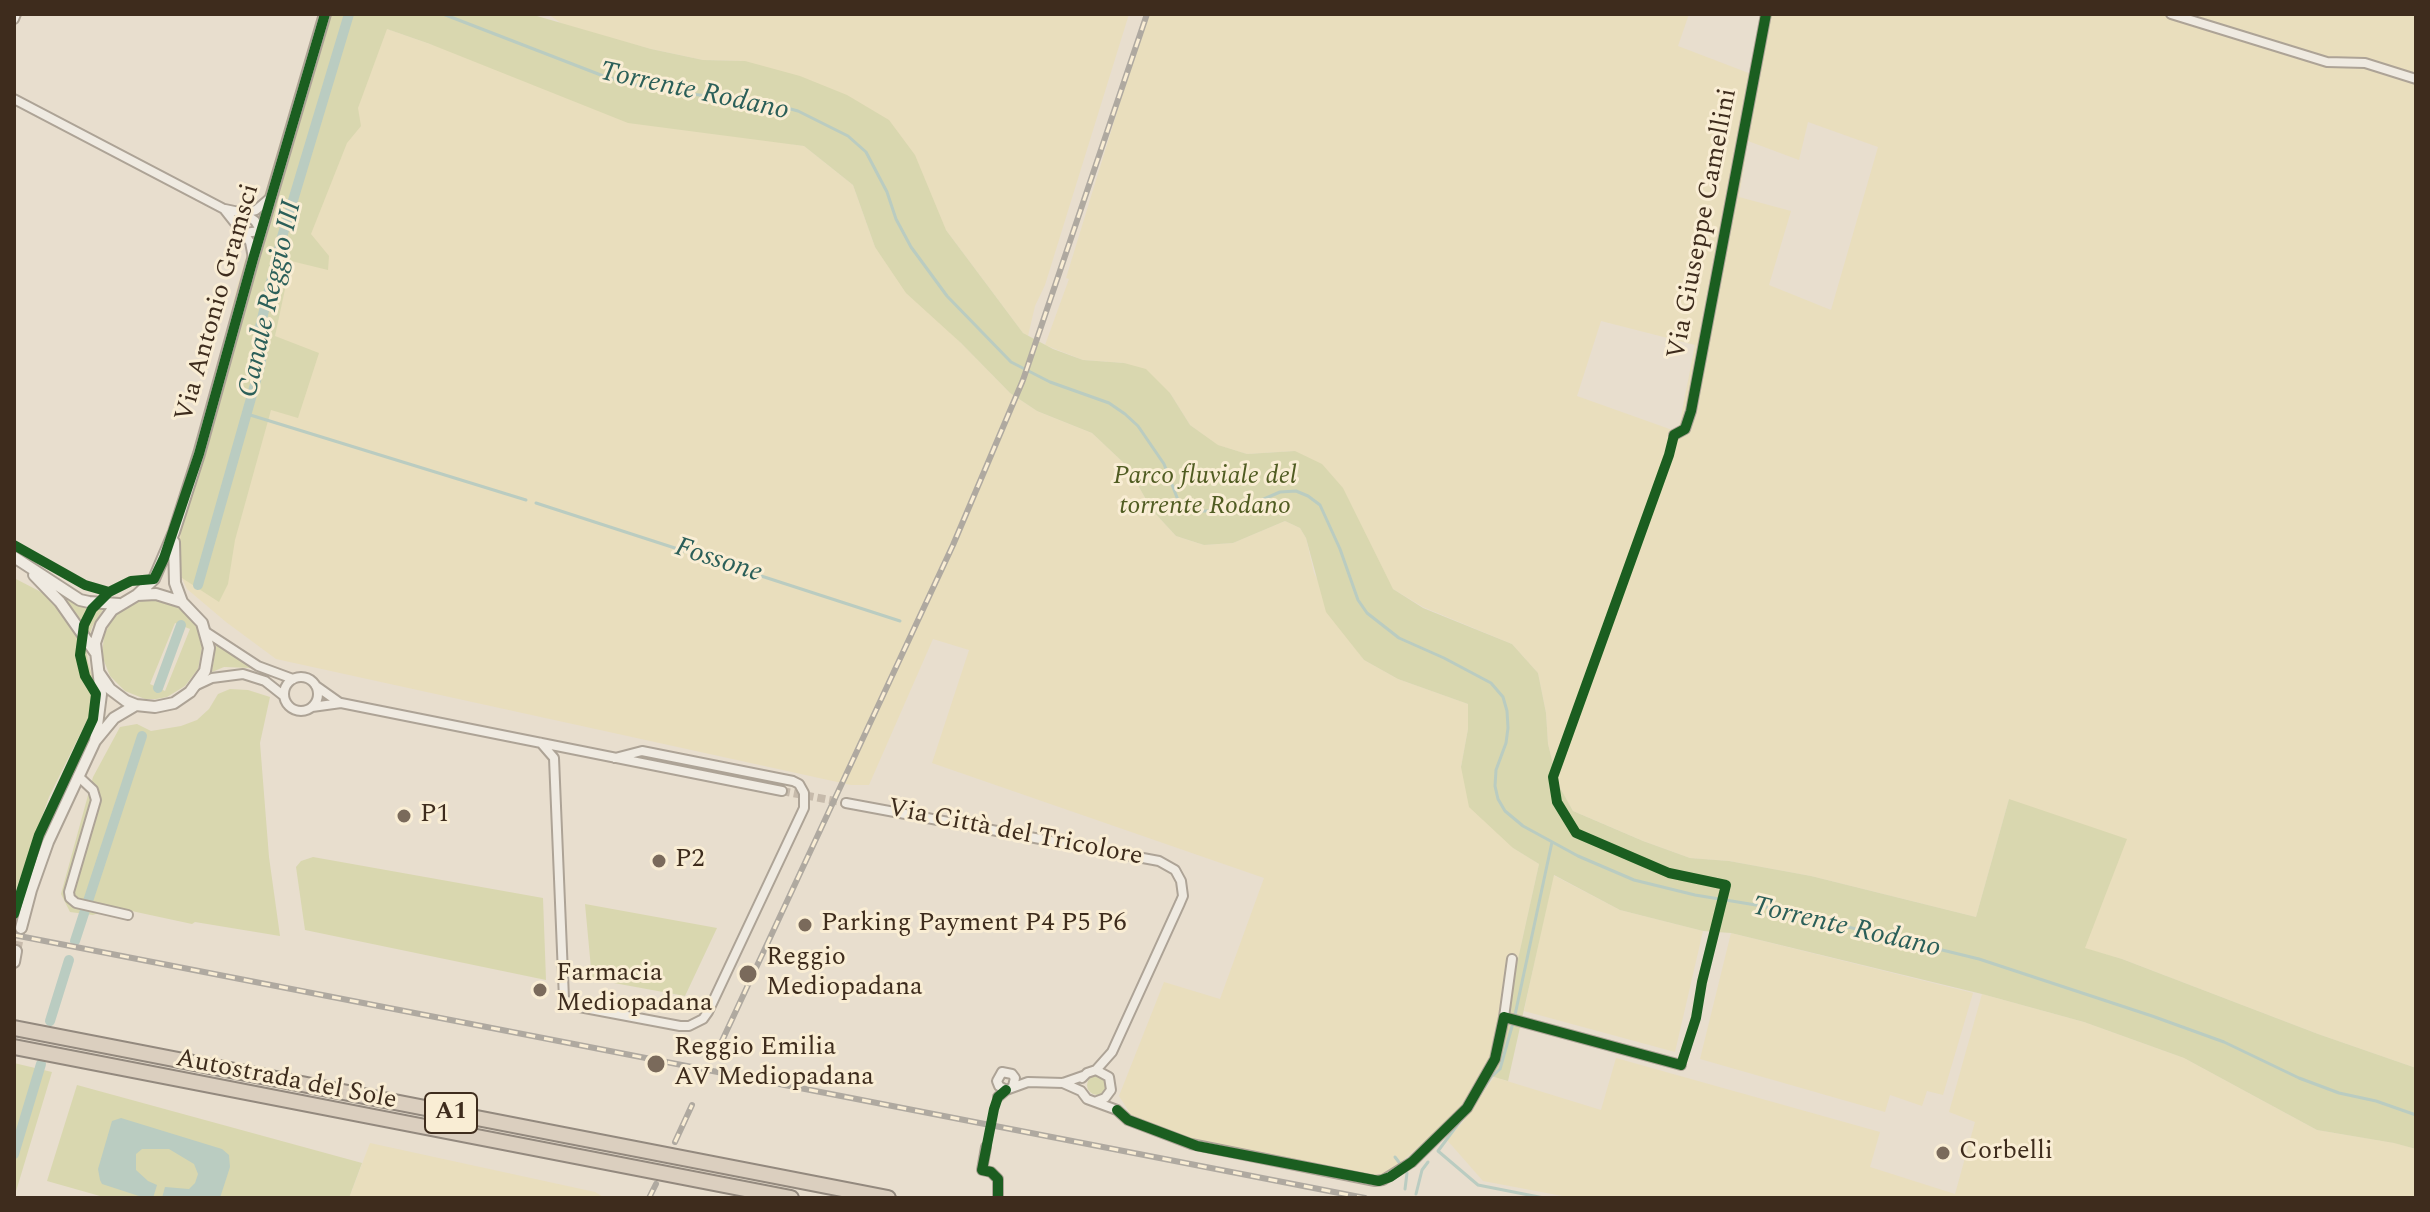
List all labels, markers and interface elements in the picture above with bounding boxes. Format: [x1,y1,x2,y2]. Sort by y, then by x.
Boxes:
water label: Torrente Rodano [596,57,792,129]
street label: Via Giuseppe Camellini [1662,86,1746,362]
street label: Via Antonio Gramsci [170,181,268,425]
water label: Canale Reggio III [233,197,311,401]
park label: Parco fluviale del torrente Rodano [1113,462,1297,524]
water label: Fossone [670,532,766,592]
street label: Via Città del Tricolore [885,794,1145,874]
place label: P1 [420,800,450,832]
marker: P1 [395,807,413,825]
place label: P2 [675,845,705,877]
marker: P2 [650,852,668,870]
water label: Torrente Rodano [1748,891,1944,967]
place label: Parking Payment P4 P5 P6 [821,909,1127,941]
marker: Parking Payment P4 P5 P6 [796,916,814,934]
place label: Reggio Mediopadana [766,943,923,1004]
place label: Farmacia Mediopadana [556,959,713,1020]
marker: Reggio Mediopadana [737,963,759,985]
marker: Farmacia Mediopadana [531,981,549,999]
place label: Reggio Emilia AV Mediopadana [674,1033,874,1094]
street label: Autostrada del Sole [173,1044,399,1118]
marker: Reggio Emilia AV Mediopadana [645,1053,667,1075]
road number: A1 [425,1093,477,1133]
place label: Corbelli [1959,1137,2053,1169]
marker: Corbelli [1934,1144,1952,1162]

